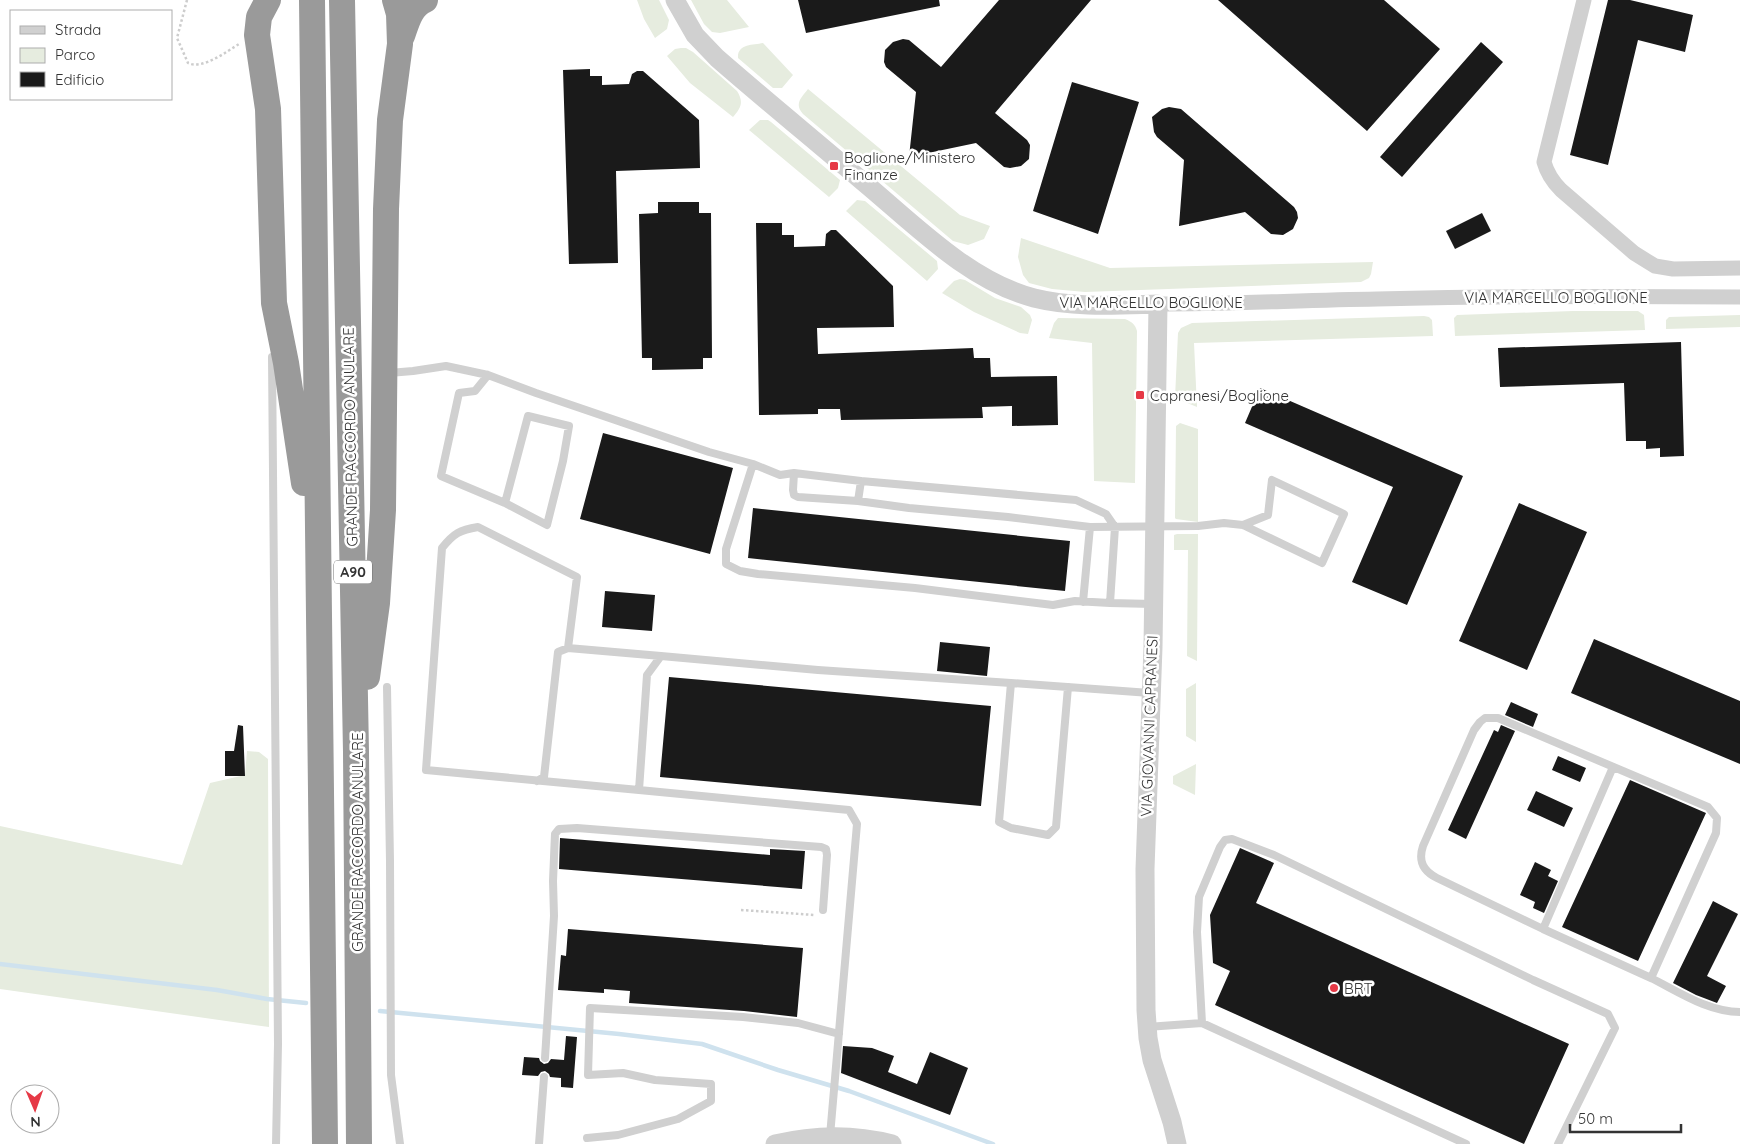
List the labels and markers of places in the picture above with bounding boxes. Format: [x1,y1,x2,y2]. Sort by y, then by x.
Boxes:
place label: Boglione/Ministero Finanze [844,148,975,184]
marker: Boglione/Ministero Finanze [828,160,840,172]
place label: Capranesi/Boglione [1150,386,1289,405]
marker: Capranesi/Boglione [1134,389,1146,401]
place label: BRT [1344,979,1373,998]
marker: BRT [1328,982,1340,994]

